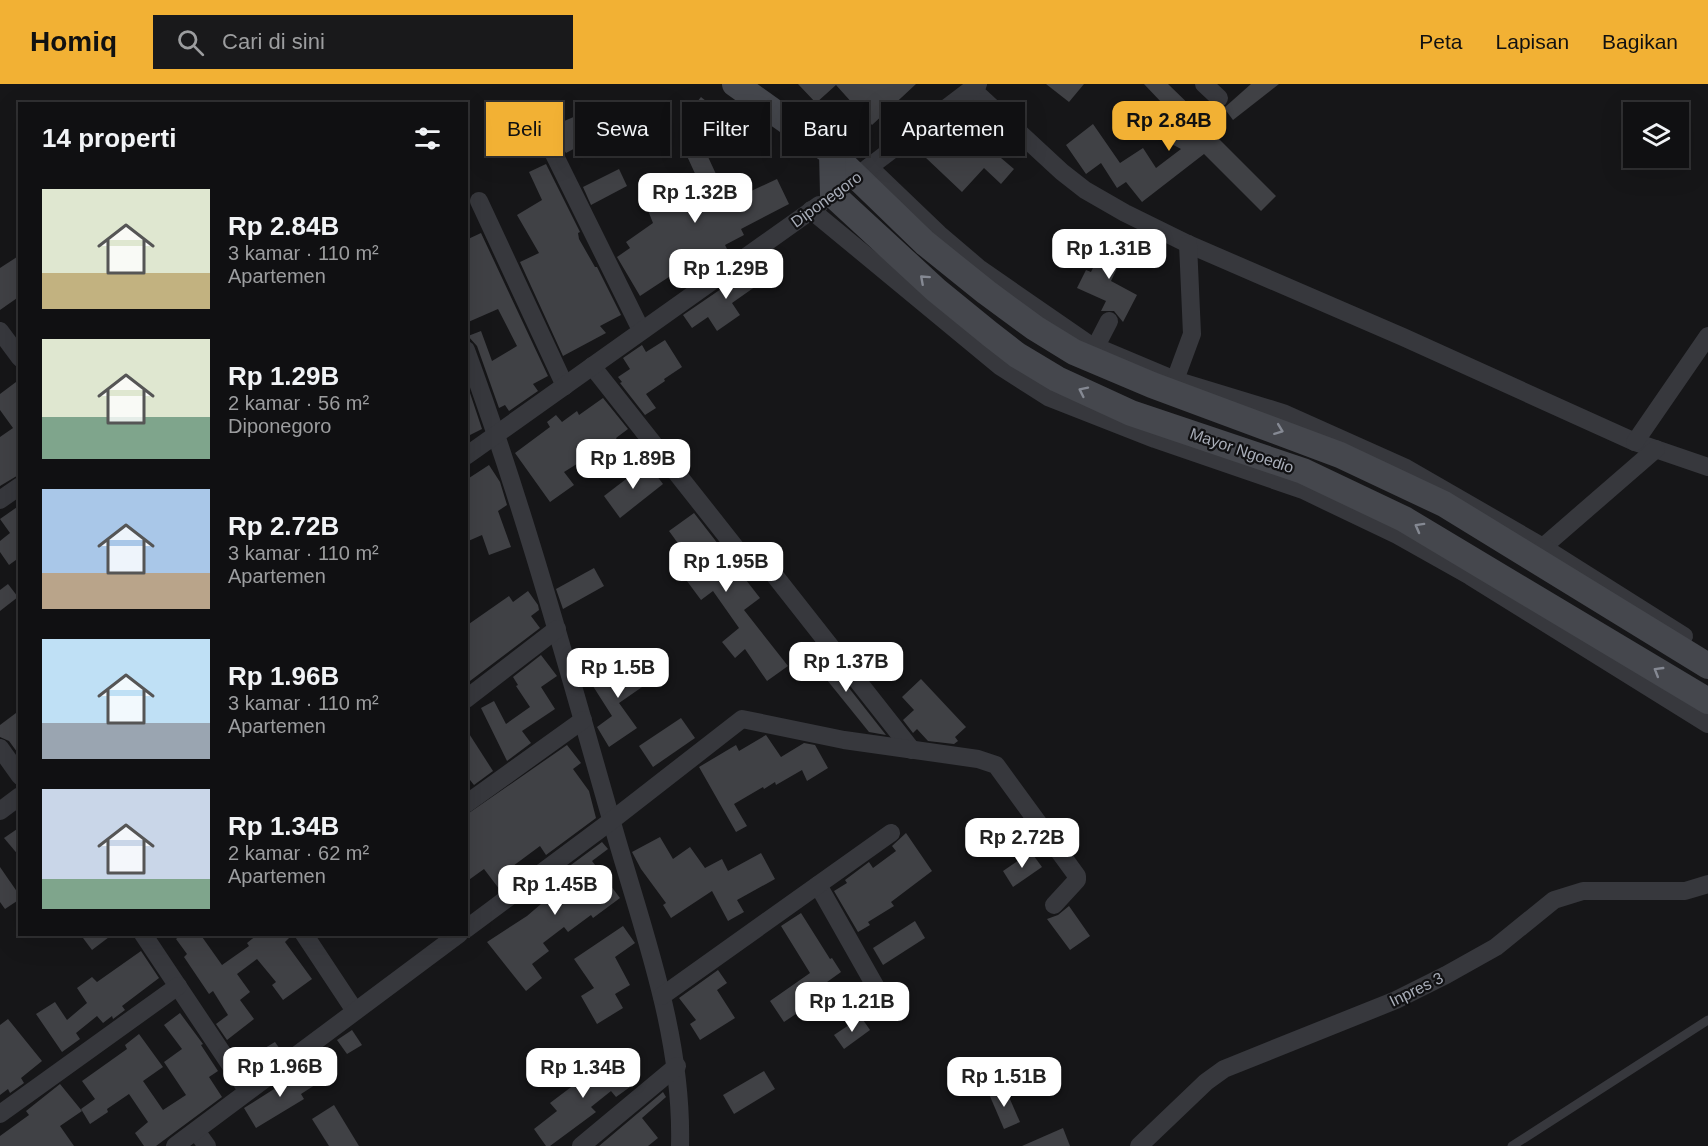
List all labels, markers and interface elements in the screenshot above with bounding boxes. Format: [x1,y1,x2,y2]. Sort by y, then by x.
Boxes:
search box [153,15,573,69]
text: Homiq [30,26,117,57]
icon: search [174,26,207,59]
text: Cari di sini [222,29,325,54]
text: Peta [1419,30,1463,53]
text: Lapisan [1496,30,1569,53]
text: Bagikan [1602,30,1678,53]
pin: Rp 2.84B [1107,101,1231,152]
chip: Beli [486,102,563,156]
chip: Sewa [575,102,670,156]
chip: Filter [682,102,770,156]
chip: Baru [782,102,869,156]
chip: Apartemen [881,102,1025,156]
map controls [1623,102,1689,168]
button: layers [1623,102,1689,168]
text: Rp 2.84B [1126,109,1212,131]
icon: filters [411,122,444,155]
text: 14 properti [42,123,176,153]
street label: Diponegoro [788,168,865,231]
pin: Rp 1.32B [633,173,757,224]
text: Rp 1.32B [652,181,738,203]
text: Rp 2.84B [228,211,339,241]
icon: home [90,213,162,285]
pin: Rp 1.31B [1047,229,1171,280]
text: Rp 1.31B [1066,237,1152,259]
text: 3 kamar · 110 m² [228,242,379,264]
pin: Rp 1.29B [664,249,788,300]
text: Rp 1.29B [683,257,769,279]
text: Apartemen [228,265,326,287]
one-way arrow [921,275,931,286]
text: Rp 1.29B [228,361,339,391]
icon: home [90,363,162,435]
one-way arrow [1078,387,1089,399]
text: 2 kamar · 56 m² [228,392,369,414]
text: Diponegoro [228,415,331,437]
one-way arrow [1273,423,1284,436]
street label: Mayor Ngoedio [1188,425,1296,476]
pin: Rp 1.89B [571,439,695,490]
text: Rp 1.89B [590,447,676,469]
text: Rp 2.72B [228,511,339,541]
icon: home [90,513,162,585]
one-way arrow [1415,523,1425,534]
text: 3 kamar · 110 m² [228,542,379,564]
pin: Rp 1.95B [664,542,788,593]
text: Rp 1.95B [683,550,769,572]
text: Apartemen [228,565,326,587]
pin: Rp 1.37B [784,642,908,693]
pin: Rp 1.5B [563,648,673,699]
text: Rp 1.37B [803,650,889,672]
text: Rp 1.5B [581,656,655,678]
text: Rp 1.96B [228,661,339,691]
icon: home [90,663,162,735]
one-way arrow [1654,666,1664,678]
text: 3 kamar · 110 m² [228,692,379,714]
text: Apartemen [228,715,326,737]
text: Rp 1.34B [228,811,339,841]
icon: home [90,813,162,885]
pin: Rp 2.72B [960,818,1084,869]
text: Rp 2.72B [979,826,1065,848]
text: 2 kamar · 62 m² [228,842,369,864]
text: Apartemen [228,865,326,887]
pin: Rp 1.45B [493,865,617,916]
text: Rp 1.45B [512,873,598,895]
street label: Inpres 3 [1387,969,1446,1010]
pin: Rp 1.21B [790,982,914,1033]
text: Rp 1.21B [809,990,895,1012]
pin: Rp 1.96B [218,1047,342,1098]
pin: Rp 1.34B [521,1048,645,1099]
text: Rp 1.96B [237,1055,323,1077]
text: Rp 1.34B [540,1056,626,1078]
pin: Rp 1.51B [942,1057,1066,1108]
text: Rp 1.51B [961,1065,1047,1087]

